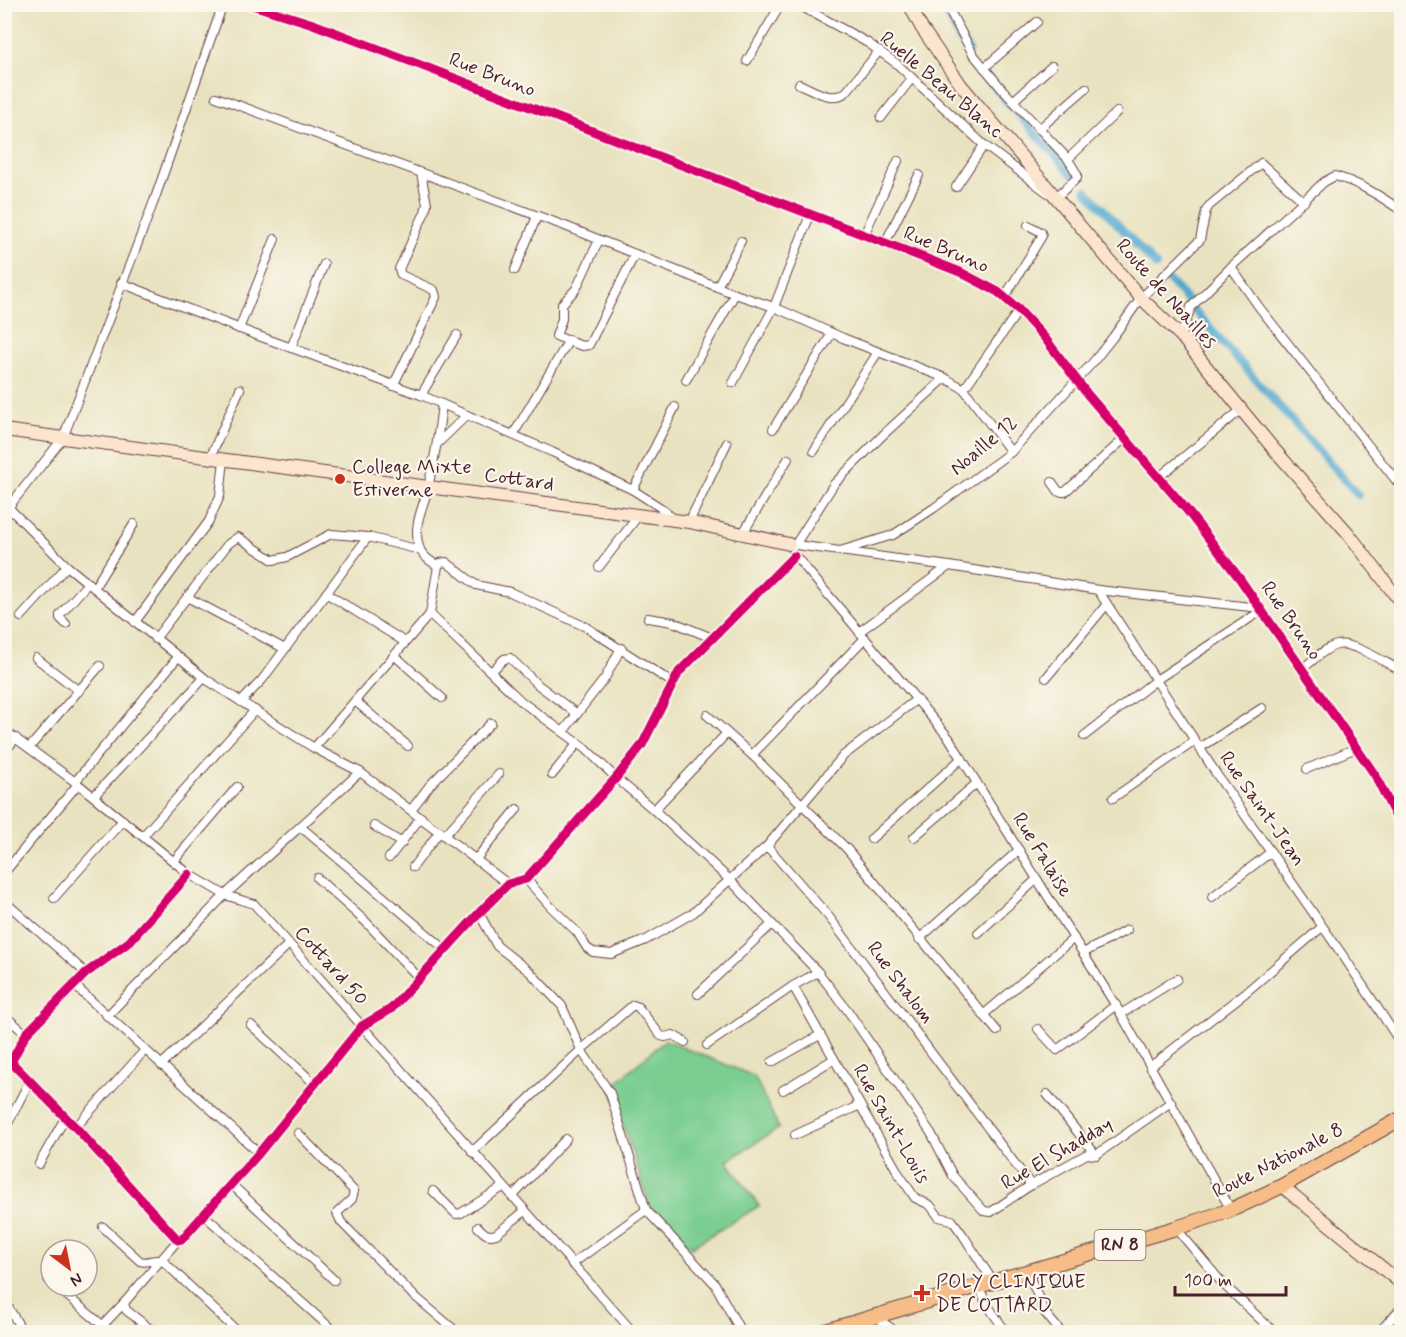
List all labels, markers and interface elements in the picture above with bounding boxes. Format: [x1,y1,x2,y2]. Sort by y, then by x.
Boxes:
street label: Ruelle Beau Blanc [874,25,1008,145]
street label: Rue Bruno [445,46,539,104]
street label: Rue Bruno [899,220,993,280]
street label: Route de Noailles [1109,233,1223,355]
street label: Noaille 12 [945,410,1023,482]
place label: College Mixte Estiverne [352,454,471,504]
street label: Cottard [482,462,556,498]
marker: College Mixte Estiverne [333,472,347,486]
street label: Rue Bruno [1254,576,1328,666]
street label: Rue Saint-Jean [1212,746,1312,872]
street label: Rue Falaise [1005,808,1079,902]
street label: Cottard 50 [288,920,374,1012]
street label: Rue Shalom [860,936,940,1030]
street label: Rue Saint-Louis [846,1059,936,1189]
street label: Rue El Shadday [996,1111,1118,1197]
street label: Route Nationale 8 [1208,1116,1348,1206]
road number: RN 8 [1094,1230,1146,1260]
north arrow [39,1238,99,1298]
scale bar [1175,1259,1286,1297]
text: N [66,1268,86,1291]
place label: POLY CLINIQUE DE COTTARD [936,1269,1086,1319]
text: 100 m [1184,1269,1232,1293]
marker: POLY CLINIQUE DE COTTARD [913,1284,931,1302]

